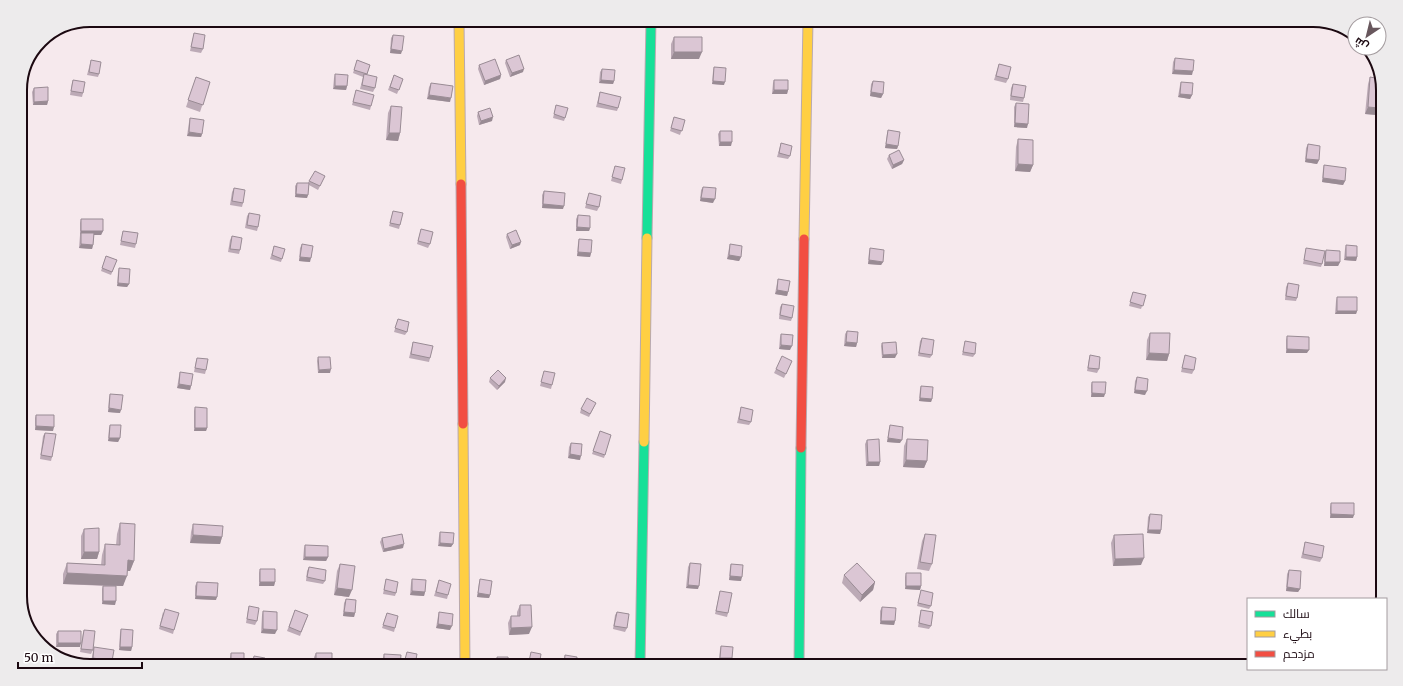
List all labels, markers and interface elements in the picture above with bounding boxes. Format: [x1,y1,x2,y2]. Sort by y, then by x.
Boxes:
north arrow [1347,16,1387,56]
text: ش [1351,34,1371,54]
legend [1247,598,1387,670]
text: سالك [1283,606,1310,621]
text: بطيء [1283,626,1312,644]
scale bar [18,644,142,670]
text: مزدحم [1283,646,1315,662]
text: 50 m [24,650,53,665]

